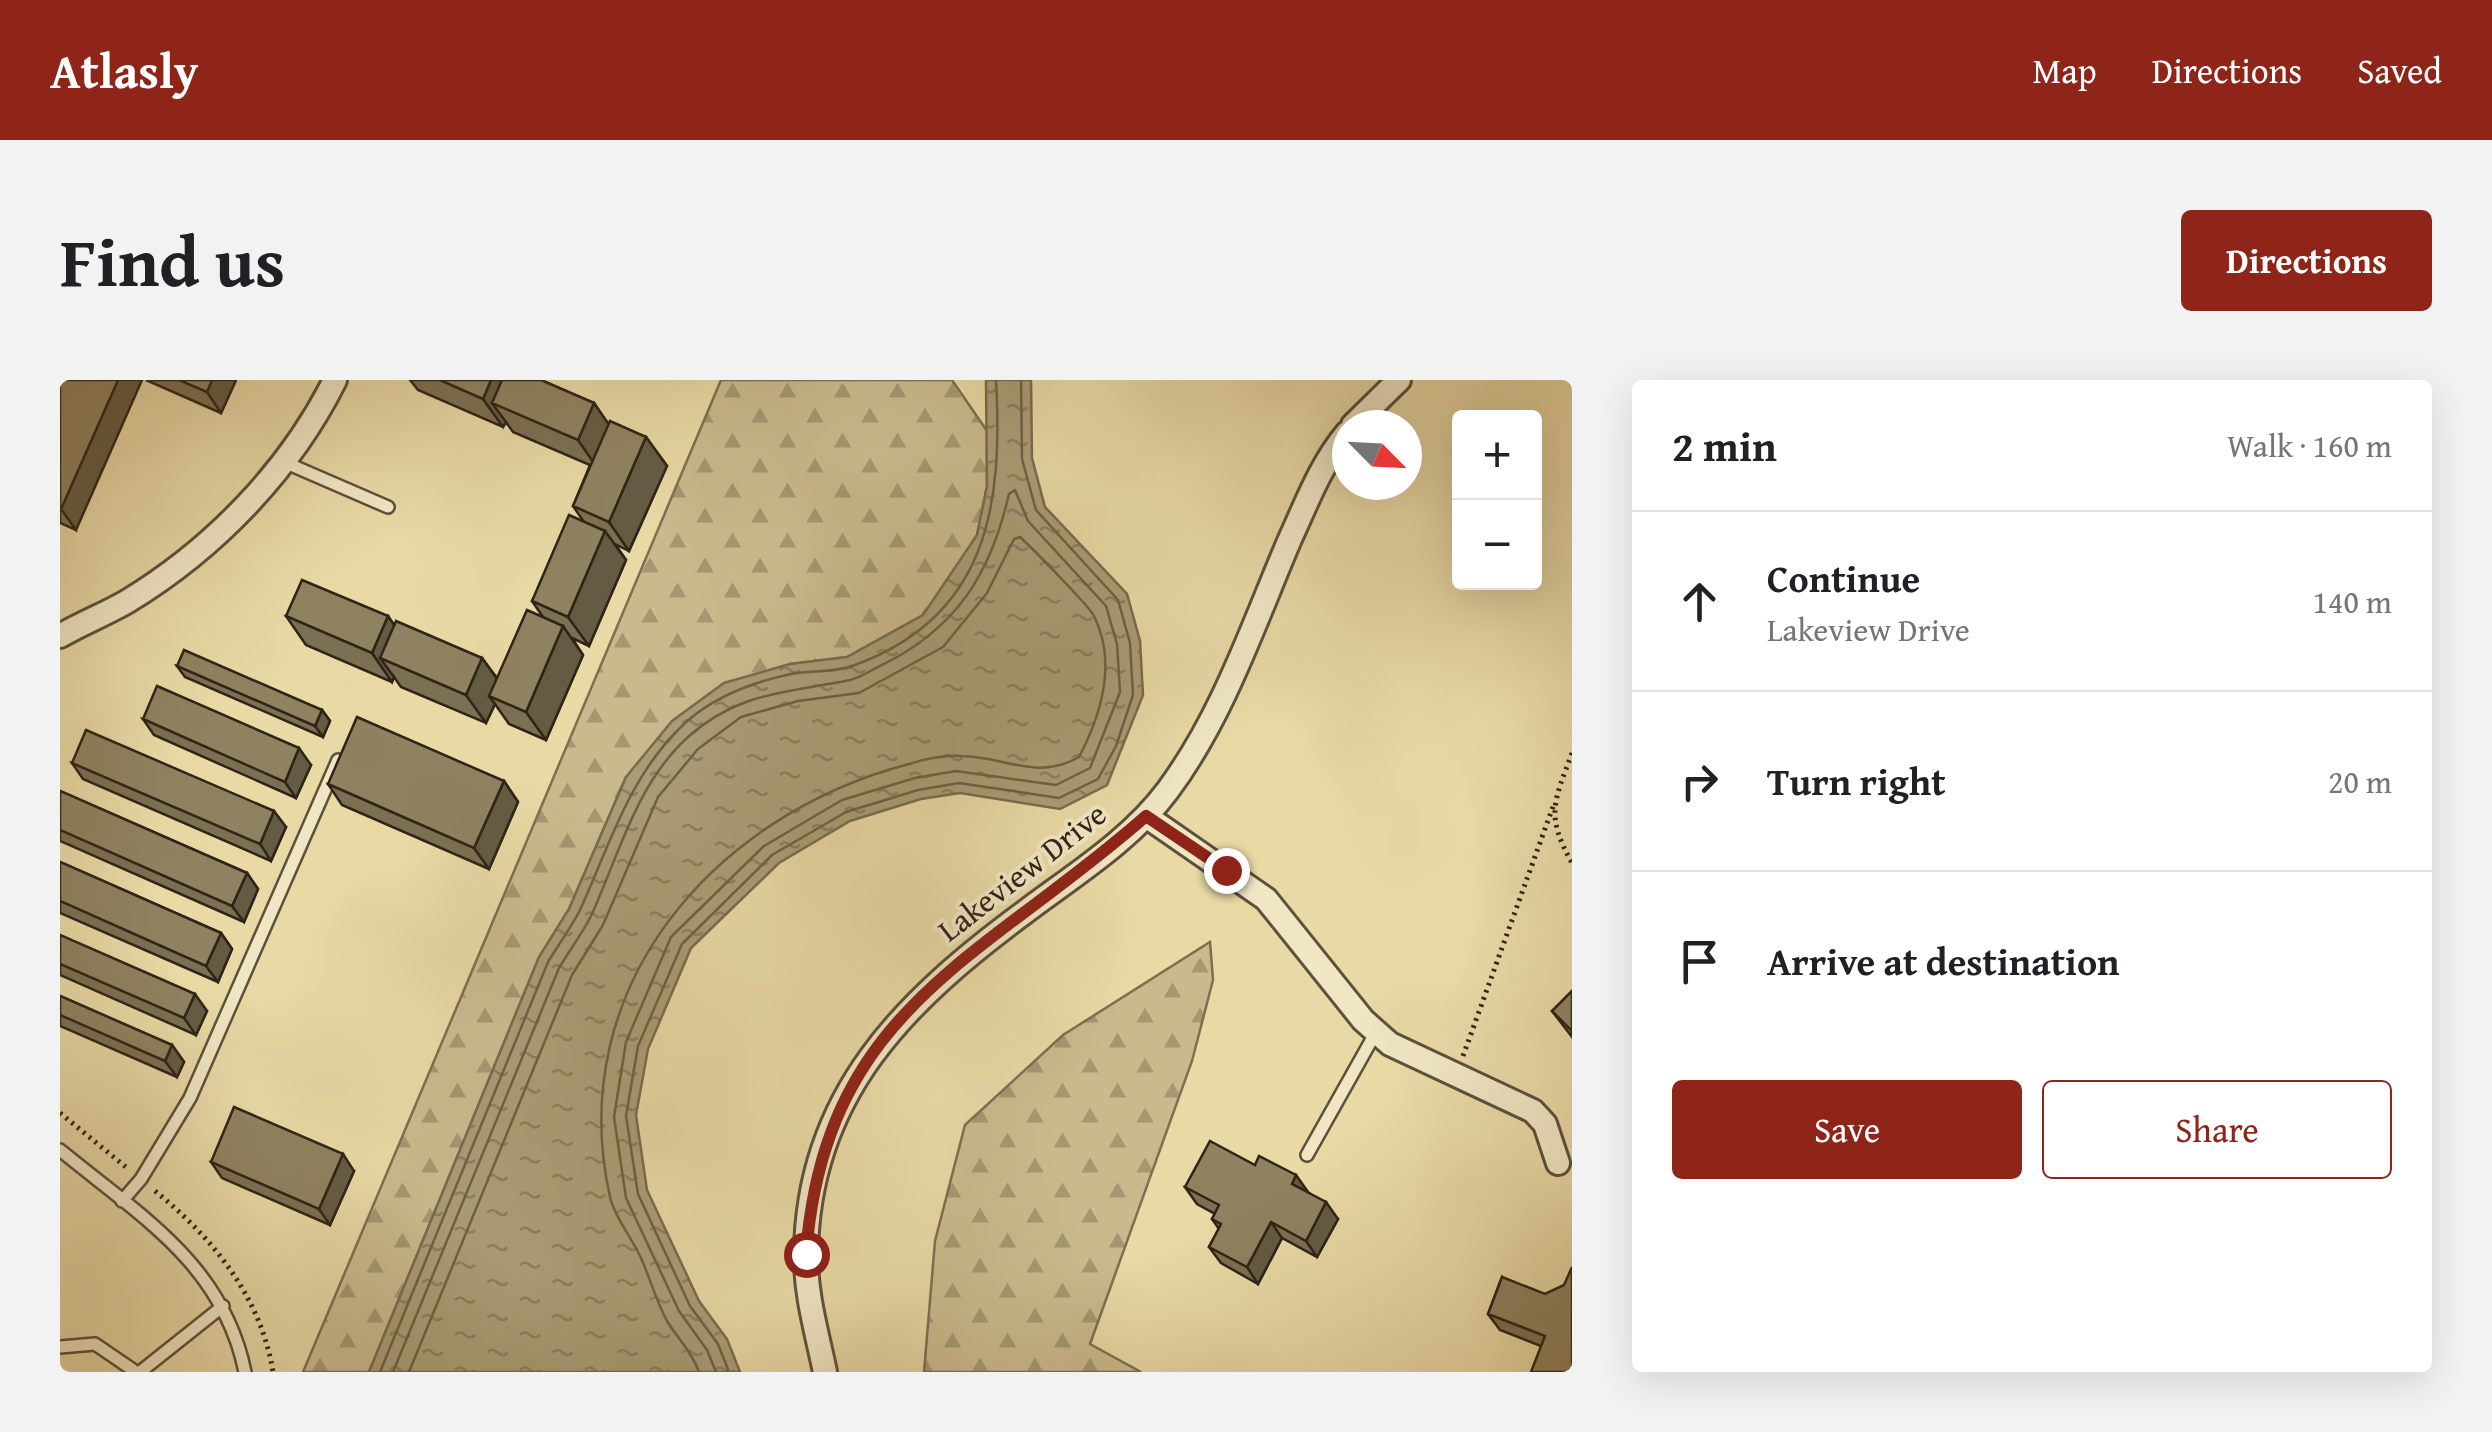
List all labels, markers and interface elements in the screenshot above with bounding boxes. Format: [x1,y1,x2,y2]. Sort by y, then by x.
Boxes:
text: Atlasly [50,35,198,106]
text: Map [2033,45,2097,96]
text: Directions [2152,45,2302,96]
text: Saved [2357,45,2442,96]
text: Find us [60,209,285,312]
button: Directions [2181,210,2432,311]
north arrow [1332,410,1422,500]
map controls [1452,410,1542,590]
button: + [1452,410,1542,500]
text: 2 min [1672,415,1777,476]
text: Walk · 160 m [2227,422,2392,469]
button: − [1452,500,1542,590]
text: Continue [1767,550,1920,606]
icon: ahead [1672,574,1727,629]
text: 140 m [2313,578,2392,625]
text: Lakeview Drive [1767,606,1970,653]
text: Turn right [1767,753,1946,809]
icon: right [1672,754,1727,809]
text: 20 m [2328,758,2392,805]
street label: Lakeview Drive [927,791,1116,953]
route end [1204,848,1250,894]
text: Arrive at destination [1767,933,2120,989]
icon: arrive [1672,934,1727,989]
button: Save [1672,1080,2022,1179]
button: Share [2042,1080,2392,1179]
route start [784,1232,830,1278]

